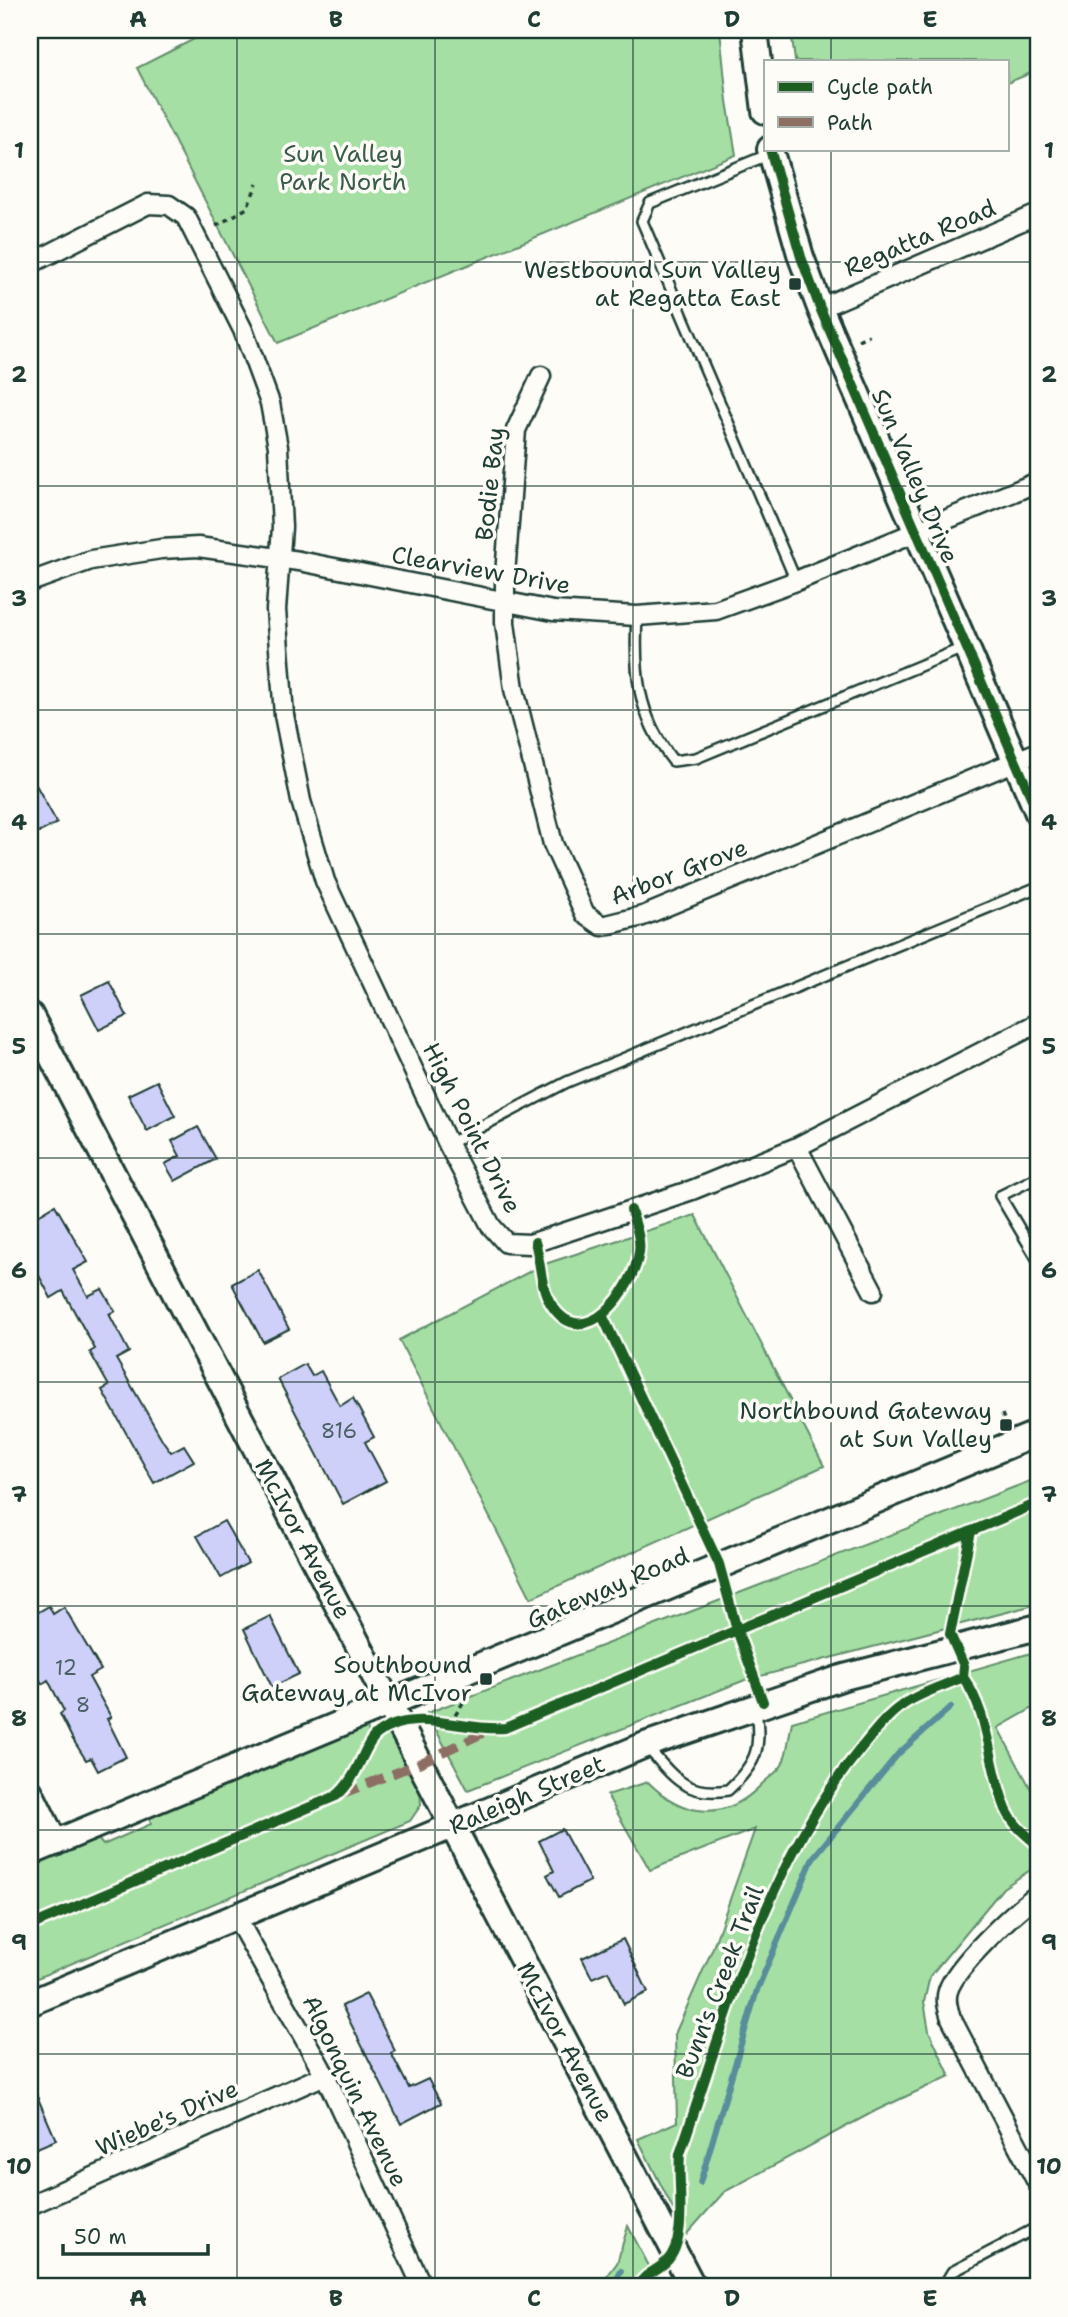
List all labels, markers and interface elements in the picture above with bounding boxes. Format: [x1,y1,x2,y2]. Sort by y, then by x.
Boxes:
text: A [129,4,147,34]
text: B [329,4,343,34]
text: C [527,4,541,34]
text: D [724,4,740,34]
text: E [922,4,938,34]
legend [764,60,1009,150]
text: Cycle path [827,73,933,101]
text: Path [827,109,873,137]
text: 1 [14,135,24,165]
text: 1 [1044,135,1054,165]
park label: Sun Valley Park North [279,138,407,198]
street label: Regatta Road [839,192,1001,284]
place label: Westbound Sun Valley at Regatta East [524,254,781,314]
marker: Westbound Sun Valley at Regatta East [787,276,803,292]
text: 2 [11,359,27,389]
text: 2 [1041,359,1057,389]
street label: Sun Valley Drive [864,384,966,568]
street label: Bodie Bay [468,426,512,542]
street label: Clearview Drive [389,539,573,601]
text: 3 [11,583,27,613]
text: 3 [1041,583,1057,613]
text: 4 [11,807,27,837]
text: 4 [1041,807,1057,837]
street label: Arbor Grove [606,831,752,913]
text: 5 [12,1031,26,1061]
text: 5 [1042,1031,1056,1061]
street label: High Point Drive [415,1037,529,1219]
text: 6 [11,1255,27,1285]
text: 6 [1041,1255,1057,1285]
place label: Northbound Gateway at Sun Valley [739,1395,992,1455]
house number: 816 [321,1417,357,1445]
marker: Northbound Gateway at Sun Valley [998,1417,1014,1433]
street label: McIvor Avenue [247,1453,359,1625]
text: 7 [11,1479,27,1509]
text: 7 [1041,1479,1057,1509]
street label: Gateway Road [522,1539,694,1637]
place label: Southbound Gateway at McIvor [241,1649,472,1709]
house number: 12 [55,1654,77,1682]
marker: Southbound Gateway at McIvor [478,1671,494,1687]
house number: 8 [76,1691,90,1719]
text: 8 [11,1703,27,1733]
text: 8 [1041,1703,1057,1733]
street label: Raleigh Street [444,1748,610,1842]
street label: Bunn's Creek Trail [668,1880,772,2083]
text: 9 [11,1927,27,1957]
text: 9 [1041,1927,1057,1957]
street label: McIvor Avenue [509,1956,621,2128]
street label: Algonquin Avenue [295,1990,415,2192]
street label: Wiebe's Drive [91,2072,243,2164]
text: 10 [6,2151,32,2181]
text: 10 [1036,2151,1062,2181]
scale bar [63,2212,208,2256]
text: 50 m [74,2223,127,2251]
text: A [129,2283,147,2313]
text: B [329,2283,343,2313]
text: C [527,2283,541,2313]
text: D [724,2283,740,2313]
text: E [922,2283,938,2313]

